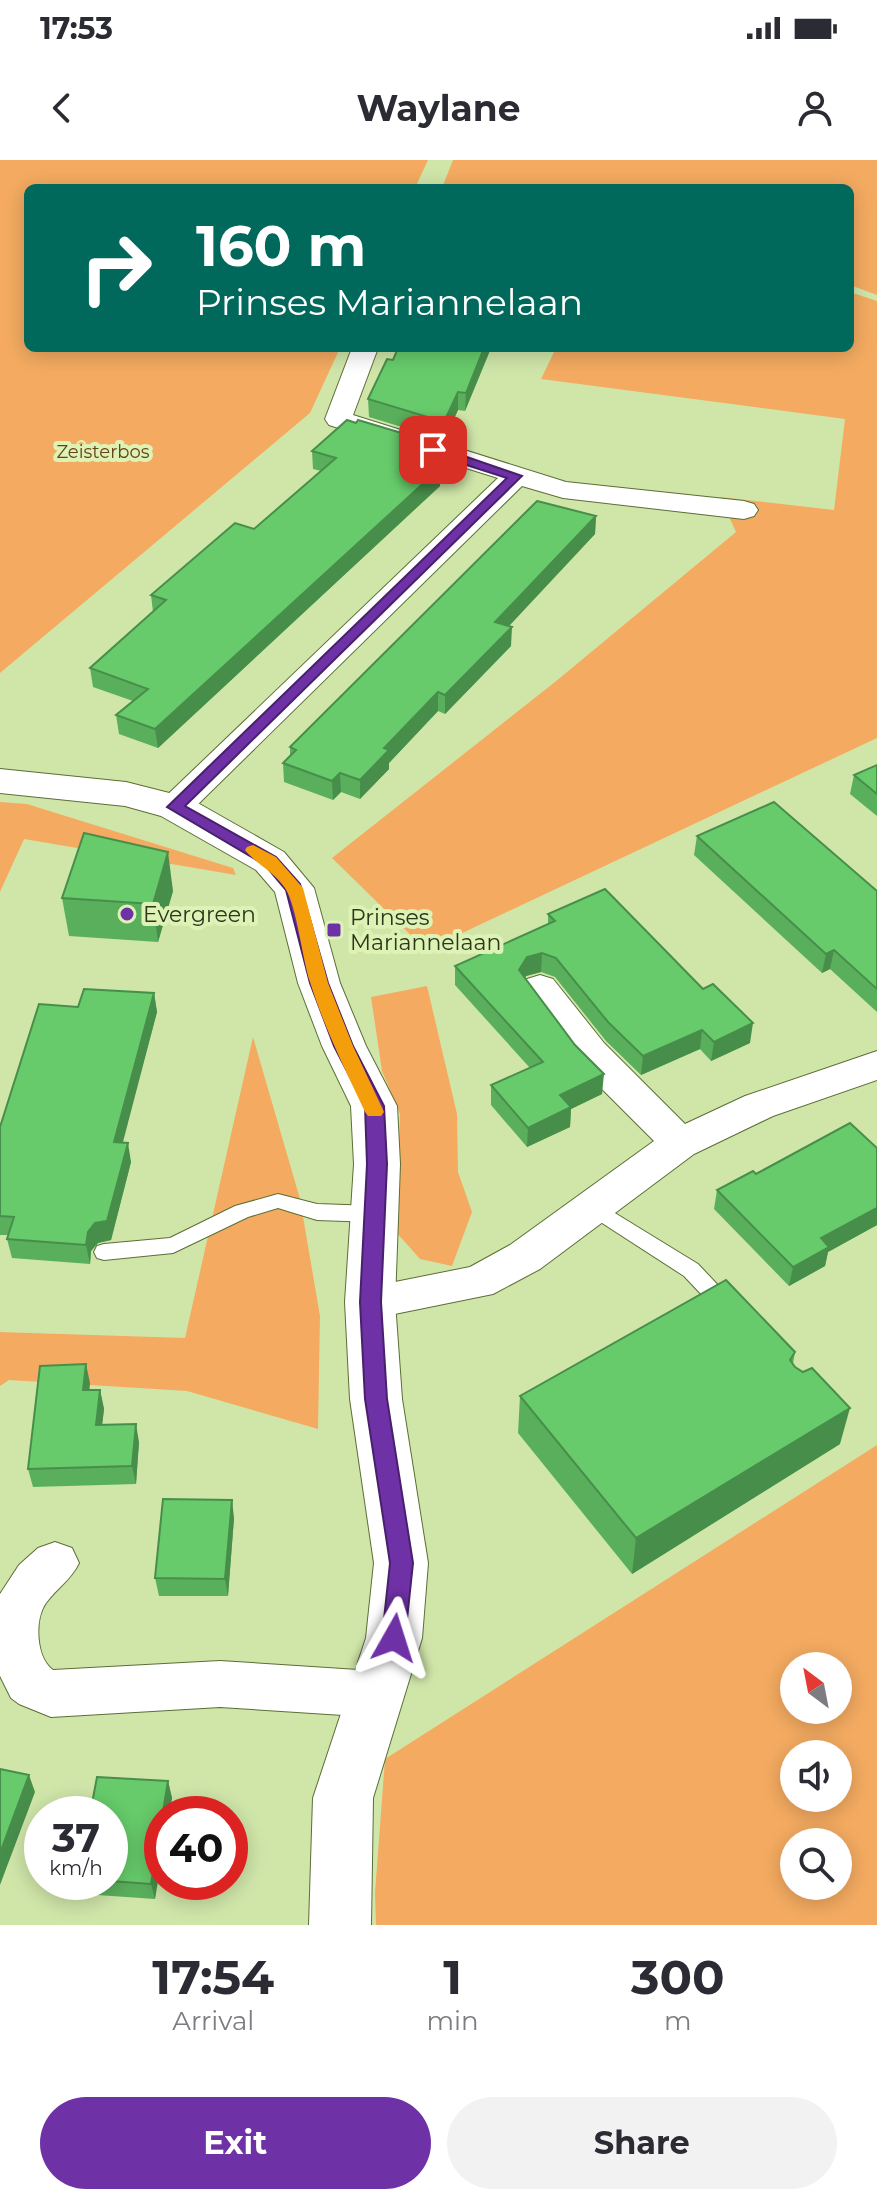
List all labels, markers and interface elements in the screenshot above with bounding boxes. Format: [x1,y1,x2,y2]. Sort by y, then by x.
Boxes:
text: 17:53 [40,10,113,47]
icon: back [40,86,84,130]
text: Waylane [356,86,521,130]
icon: person [793,86,837,130]
text: 160 m [196,212,366,280]
icon: right [64,216,168,320]
text: Prinses Mariannelaan [196,280,583,324]
pin [399,416,467,484]
icon: arrive [411,428,455,472]
park label: Zeisterbos [56,441,150,463]
place label: Evergreen [143,901,256,928]
place label: Prinses Mariannelaan [350,904,501,956]
marker: Evergreen [118,905,136,923]
marker: Prinses Mariannelaan [325,921,343,939]
position arrow [352,1596,436,1680]
north arrow [780,1652,852,1724]
map controls [780,1652,852,1900]
button: sound [780,1740,852,1812]
speed limit sign: 40 [144,1796,248,1900]
text: 37 [52,1813,100,1862]
button: search [780,1828,852,1900]
text: km/h [49,1856,103,1880]
text: 17:54 [152,1948,274,2006]
text: 1 [443,1948,462,2006]
text: 300 [631,1948,725,2006]
text: Arrival [172,2005,254,2037]
text: min [427,2005,479,2037]
text: m [664,2005,692,2037]
button: Exit [40,2097,431,2189]
button: Share [447,2097,837,2189]

